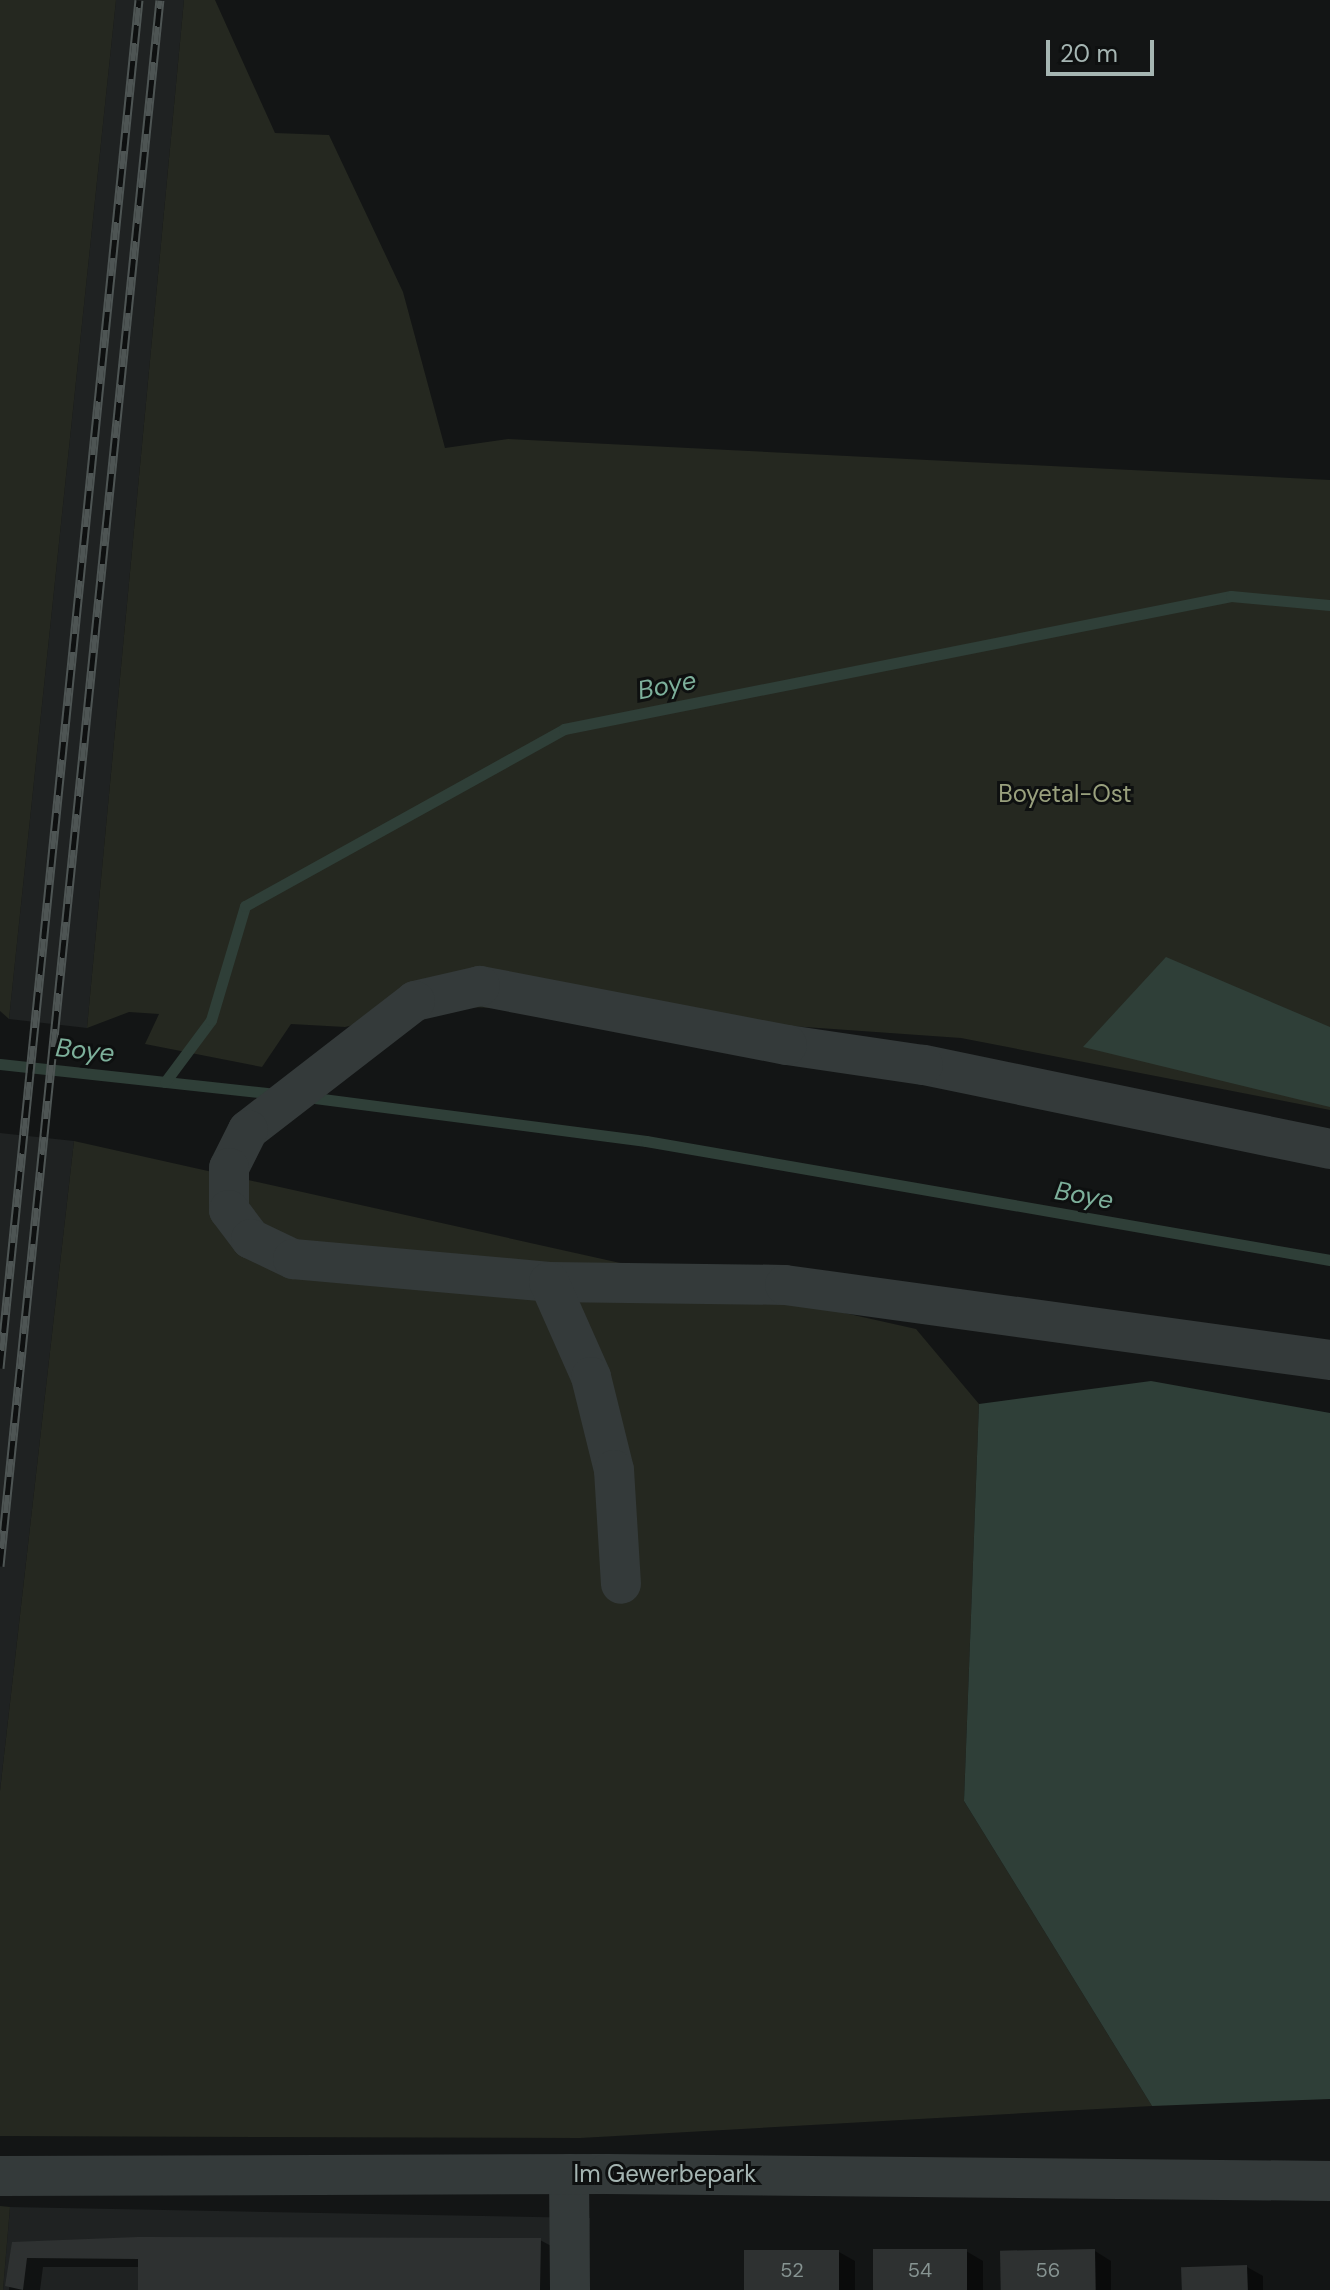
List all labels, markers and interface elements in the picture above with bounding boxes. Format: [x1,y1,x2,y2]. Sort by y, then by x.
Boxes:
scale bar [1050,24,1158,74]
text: 20 m [1060,38,1118,69]
water label: Boye [635,665,699,707]
park label: Boyetal-Ost [998,780,1132,808]
water label: Boye [54,1032,116,1070]
water label: Boye [1052,1176,1116,1216]
street label: Im Gewerbepark [574,2160,756,2188]
house number: 52 [780,2258,804,2282]
house number: 54 [908,2258,932,2282]
house number: 56 [1036,2258,1060,2282]

